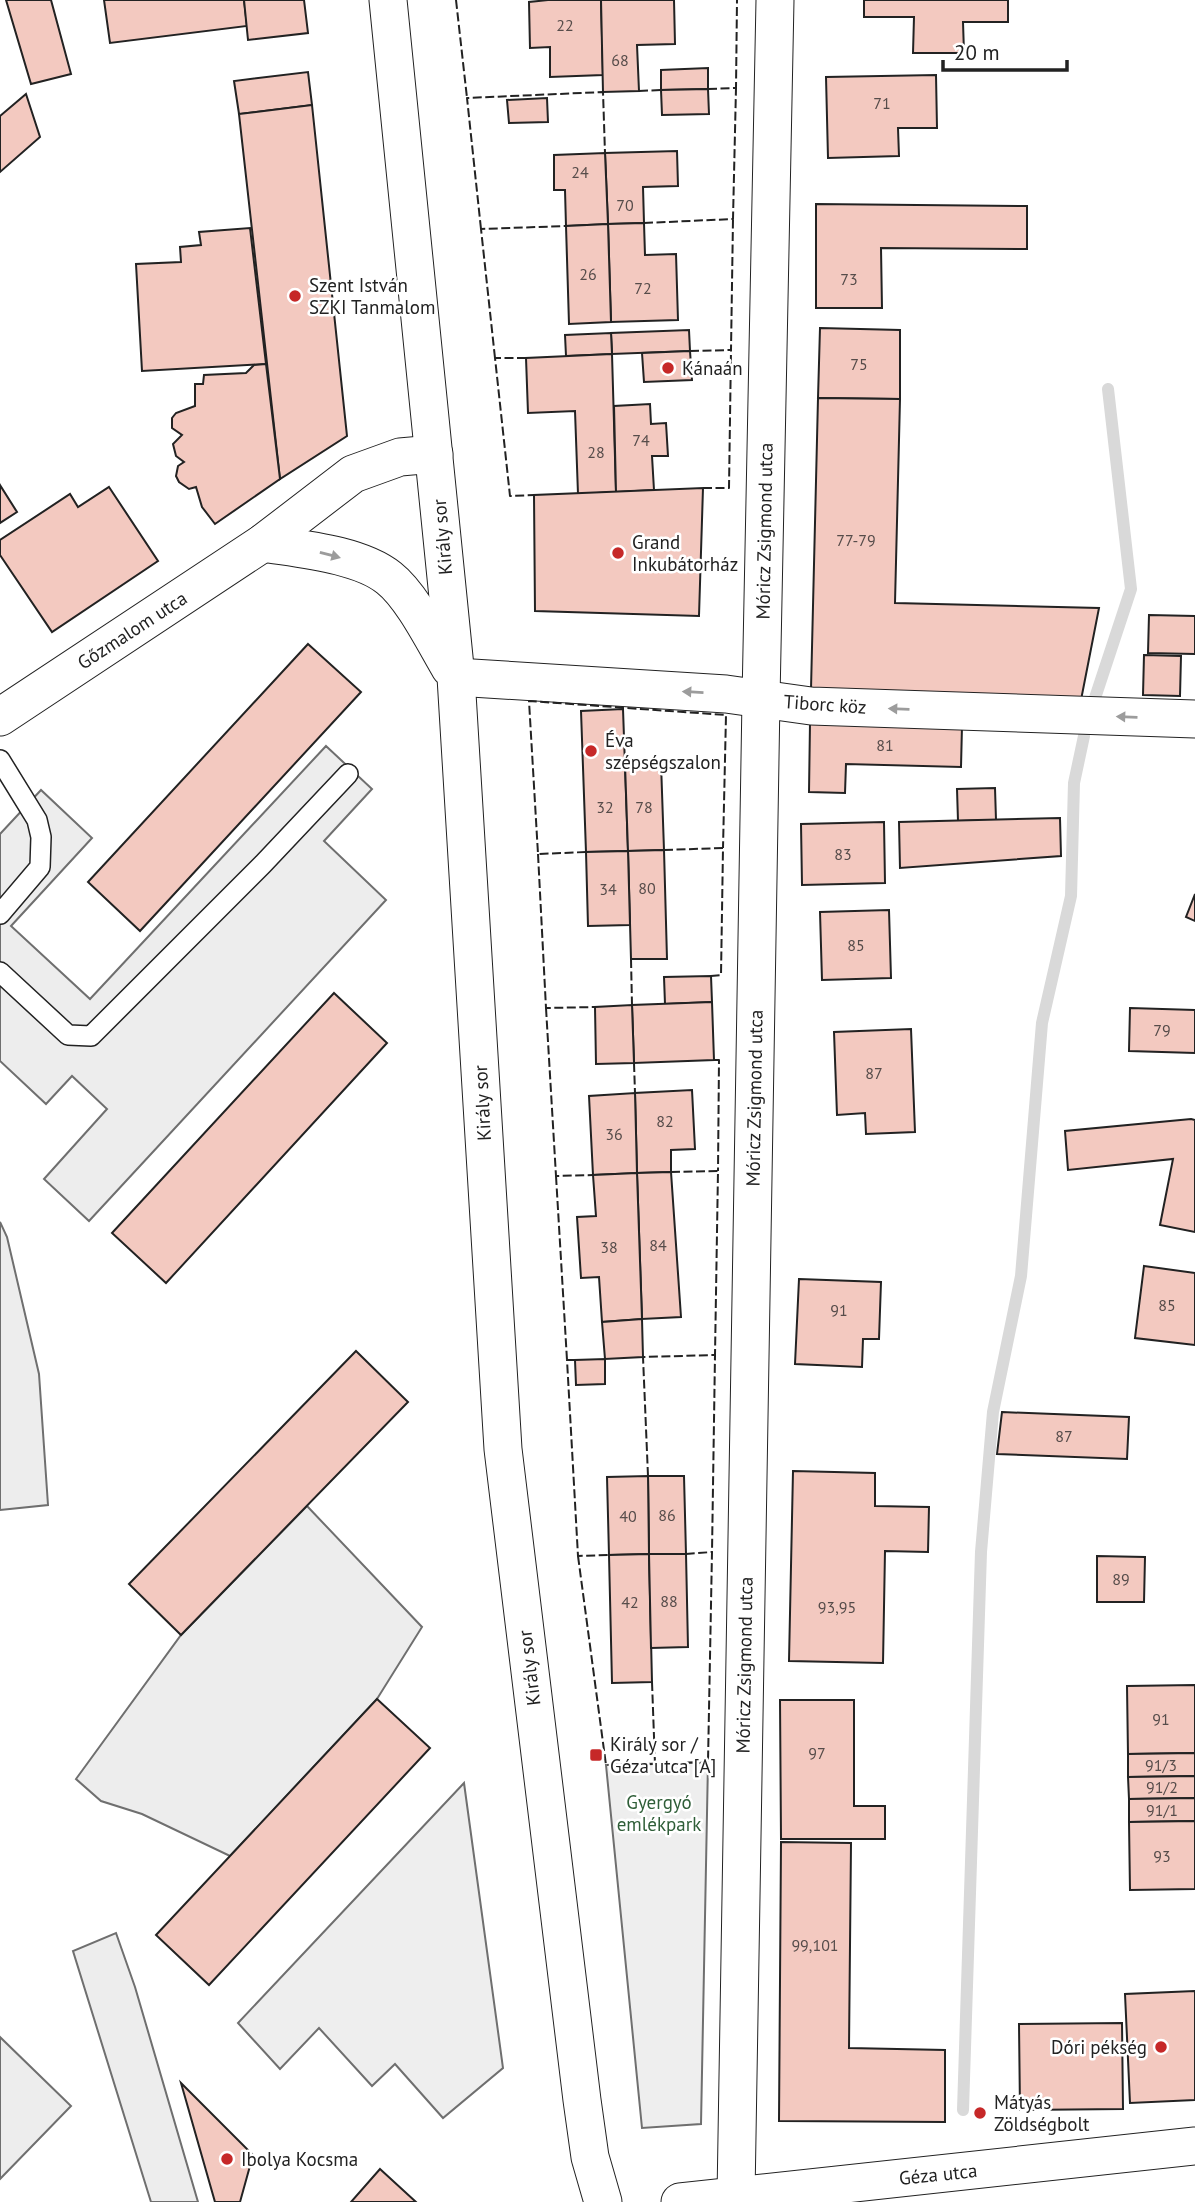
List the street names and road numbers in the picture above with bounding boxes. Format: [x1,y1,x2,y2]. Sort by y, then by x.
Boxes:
street label: Móricz Zsigmond utca [750,442,778,620]
street label: Király sor [427,498,457,576]
street label: Gőzmalom utca [73,586,191,674]
street label: Tiborc köz [783,689,867,719]
street label: Móricz Zsigmond utca [740,1009,768,1187]
street label: Király sor [468,1064,496,1142]
street label: Móricz Zsigmond utca [730,1576,758,1754]
street label: Király sor [512,1628,546,1707]
street label: Géza utca [898,2158,978,2190]

